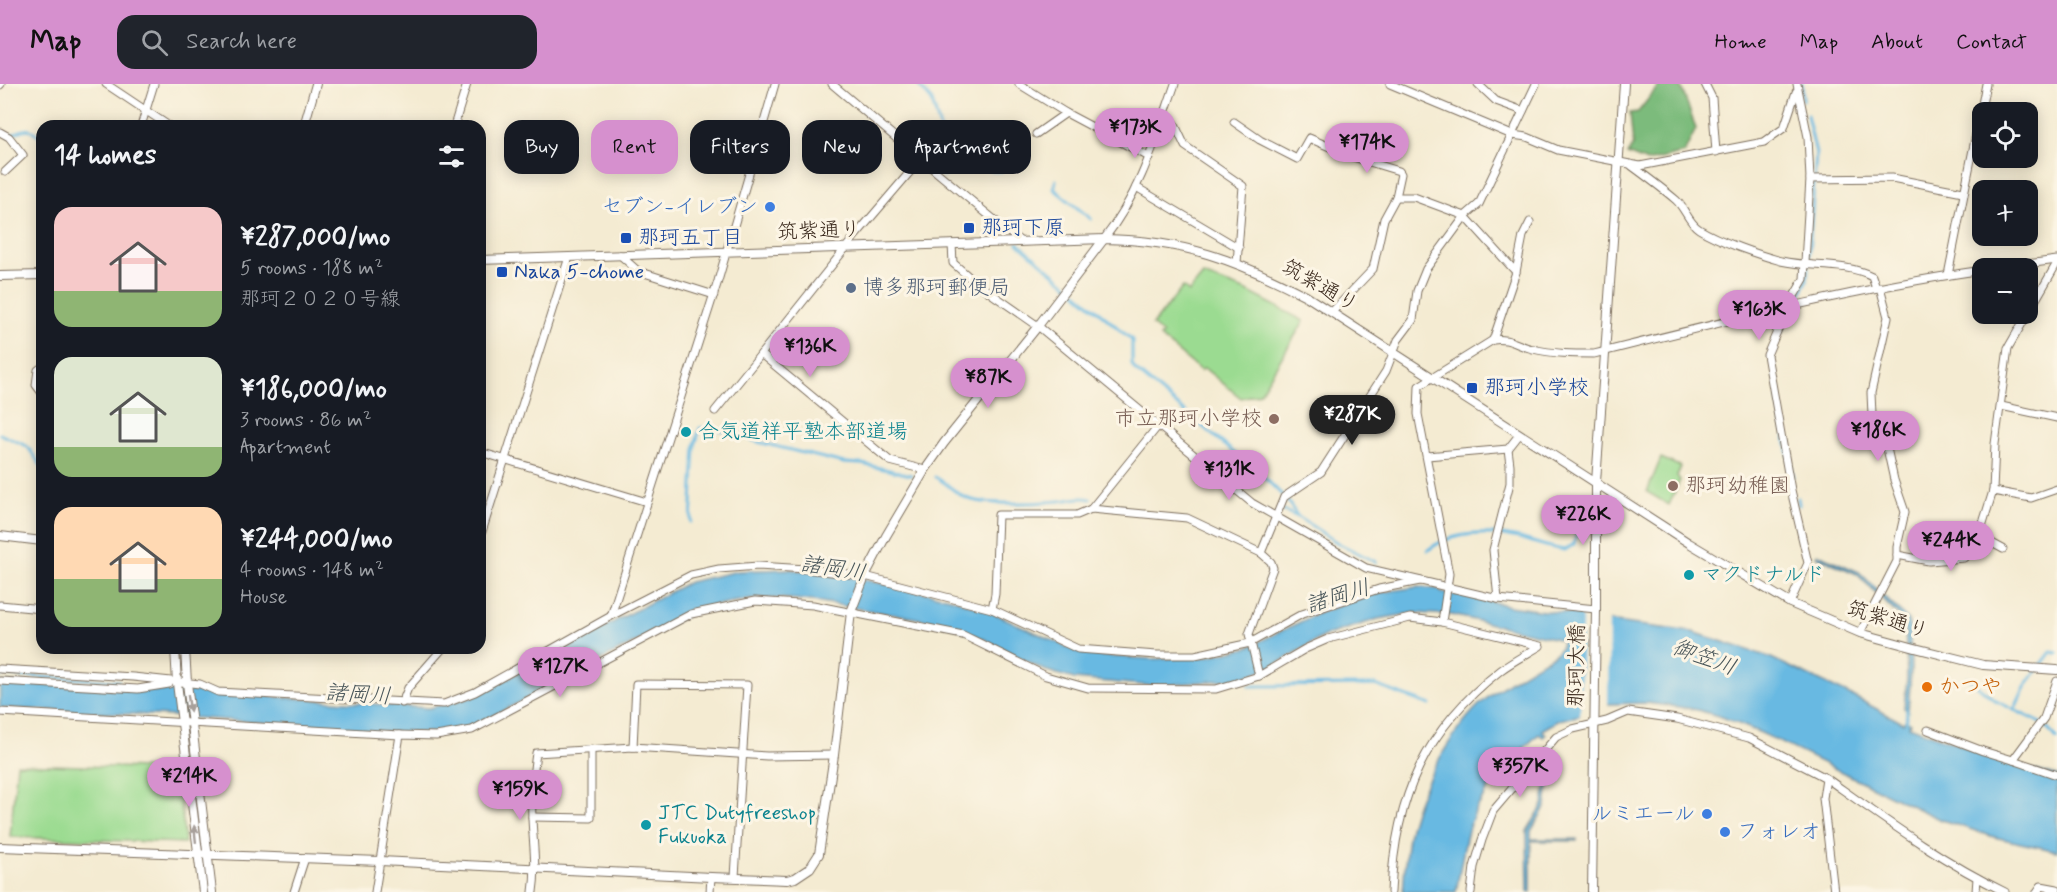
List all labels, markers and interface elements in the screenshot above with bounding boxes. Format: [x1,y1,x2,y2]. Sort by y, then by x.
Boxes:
search box [117,15,537,69]
text: Map [30,24,81,61]
icon: search [138,26,171,59]
text: Search here [186,28,297,56]
text: Home [1715,28,1767,56]
text: Map [1800,28,1838,56]
text: About [1871,28,1923,56]
text: Contact [1956,28,2027,56]
map controls [1972,102,2038,324]
button: locate [1972,102,2038,168]
pin: ¥173K [1093,108,1177,159]
text: ¥173K [1109,114,1161,141]
chip: Buy [504,120,579,174]
chip: Rent [591,120,678,174]
chip: Filters [690,120,790,174]
chip: New [802,120,882,174]
chip: Apartment [894,120,1031,174]
pin: ¥174K [1325,123,1409,174]
text: ¥174K [1339,129,1395,156]
text: 14 homes [54,139,156,173]
icon: filters [435,140,468,173]
button: + [1972,180,2038,246]
place label: セブン-イレブン [602,193,758,221]
marker: セブン-イレブン [763,200,777,214]
place label: 那珂下原 [981,214,1065,242]
street label: 筑紫通り [777,216,861,246]
text: ¥287,000/mo [240,221,390,255]
marker: 那珂下原 [962,221,976,235]
place label: 那珂五丁目 [638,224,743,252]
icon: home [102,231,174,303]
marker: 那珂五丁目 [619,231,633,245]
street label: 筑紫通り [1277,253,1363,319]
text: 5 rooms · 188 m² [240,255,383,282]
place label: Naka 5-chome [514,258,644,286]
button: − [1972,258,2038,324]
marker: Naka 5-chome [495,265,509,279]
place label: 博多那珂郵便局 [863,274,1010,302]
marker: 博多那珂郵便局 [844,281,858,295]
text: 那珂２０２０号線 [240,286,400,313]
pin: ¥163K [1717,290,1801,341]
text: ¥163K [1732,296,1786,323]
pin: ¥136K [768,327,852,378]
text: ¥136K [784,333,836,360]
pin: ¥87K [952,358,1024,409]
text: ¥87K [965,364,1011,391]
text: ¥186,000/mo [240,373,387,407]
place label: 那珂小学校 [1484,374,1589,402]
icon: home [102,381,174,453]
marker: 那珂小学校 [1465,381,1479,395]
pin: ¥287K [1310,395,1394,446]
text: ¥287K [1323,401,1381,428]
place label: 市立那珂小学校 [1115,405,1262,433]
text: 3 rooms · 86 m² [240,407,372,434]
pin: ¥186K [1836,411,1920,462]
marker: 市立那珂小学校 [1267,412,1281,426]
text: ¥186K [1851,417,1905,444]
place label: 合気道祥平塾本部道場 [698,418,908,446]
marker: 合気道祥平塾本部道場 [679,425,693,439]
text: Apartment [240,434,331,461]
pin: ¥131K [1187,450,1271,501]
text: ¥131K [1204,456,1254,483]
place label: 那珂幼稚園 [1685,472,1790,500]
marker: 那珂幼稚園 [1666,479,1680,493]
pin: ¥226K [1541,495,1625,546]
text: ¥226K [1555,501,1611,528]
pin: ¥244K [1909,521,1993,572]
text: ¥244,000/mo [240,523,393,557]
text: ¥244K [1921,527,1981,554]
icon: home [102,531,174,603]
water label: 諸岡川 [798,550,868,588]
text: 4 rooms · 148 m² [240,557,384,584]
place label: マクドナルド [1701,561,1825,589]
marker: マクドナルド [1682,568,1696,582]
water label: 諸岡川 [1302,574,1374,620]
text: House [240,584,287,611]
street label: 筑紫通り [1844,594,1932,646]
street label: 那珂大橋 [1562,624,1592,708]
water label: 御笠川 [1668,634,1740,682]
pin: ¥127K [518,647,602,698]
text: ¥127K [532,653,588,680]
place label: かつや [1939,673,2002,701]
water label: 諸岡川 [324,679,392,711]
marker: かつや [1920,680,1934,694]
one-way arrow [185,693,194,712]
pin: ¥357K [1478,747,1562,798]
text: ¥357K [1492,753,1548,780]
pin: ¥214K [147,757,231,808]
text: ¥214K [161,763,217,790]
pin: ¥159K [478,770,562,821]
text: ¥159K [492,776,548,803]
place label: JTC Dutyfreeshop Fukuoka [658,799,816,851]
place label: ルミエール [1591,800,1695,828]
marker: ルミエール [1700,807,1714,821]
marker: JTC Dutyfreeshop Fukuoka [639,818,653,832]
place label: フォレオ [1737,818,1821,846]
one-way arrow [191,824,200,843]
marker: フォレオ [1718,825,1732,839]

